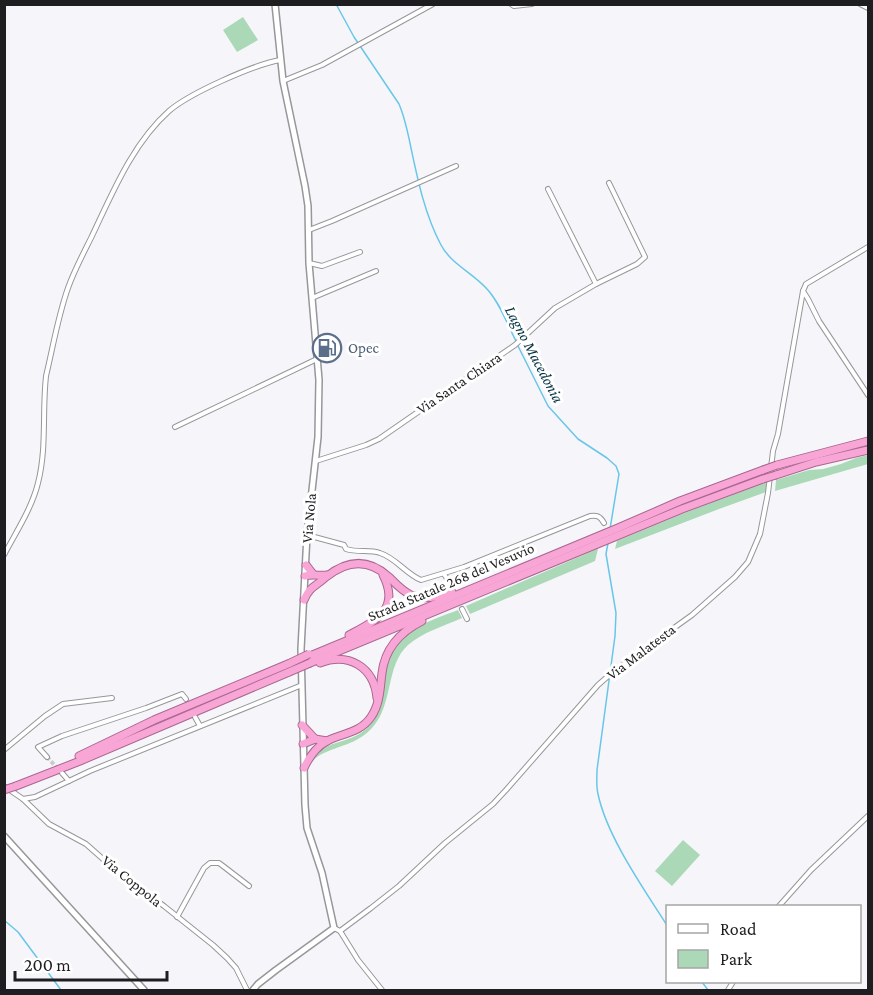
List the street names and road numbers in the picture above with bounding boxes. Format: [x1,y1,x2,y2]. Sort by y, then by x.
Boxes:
street label: Via Santa Chiara [414,349,504,417]
street label: Via Nola [299,492,319,544]
street label: Strada Statale 268 del Vesuvio [365,540,537,624]
street label: Via Malatesta [604,621,678,683]
street label: Via Coppola [98,852,165,911]

